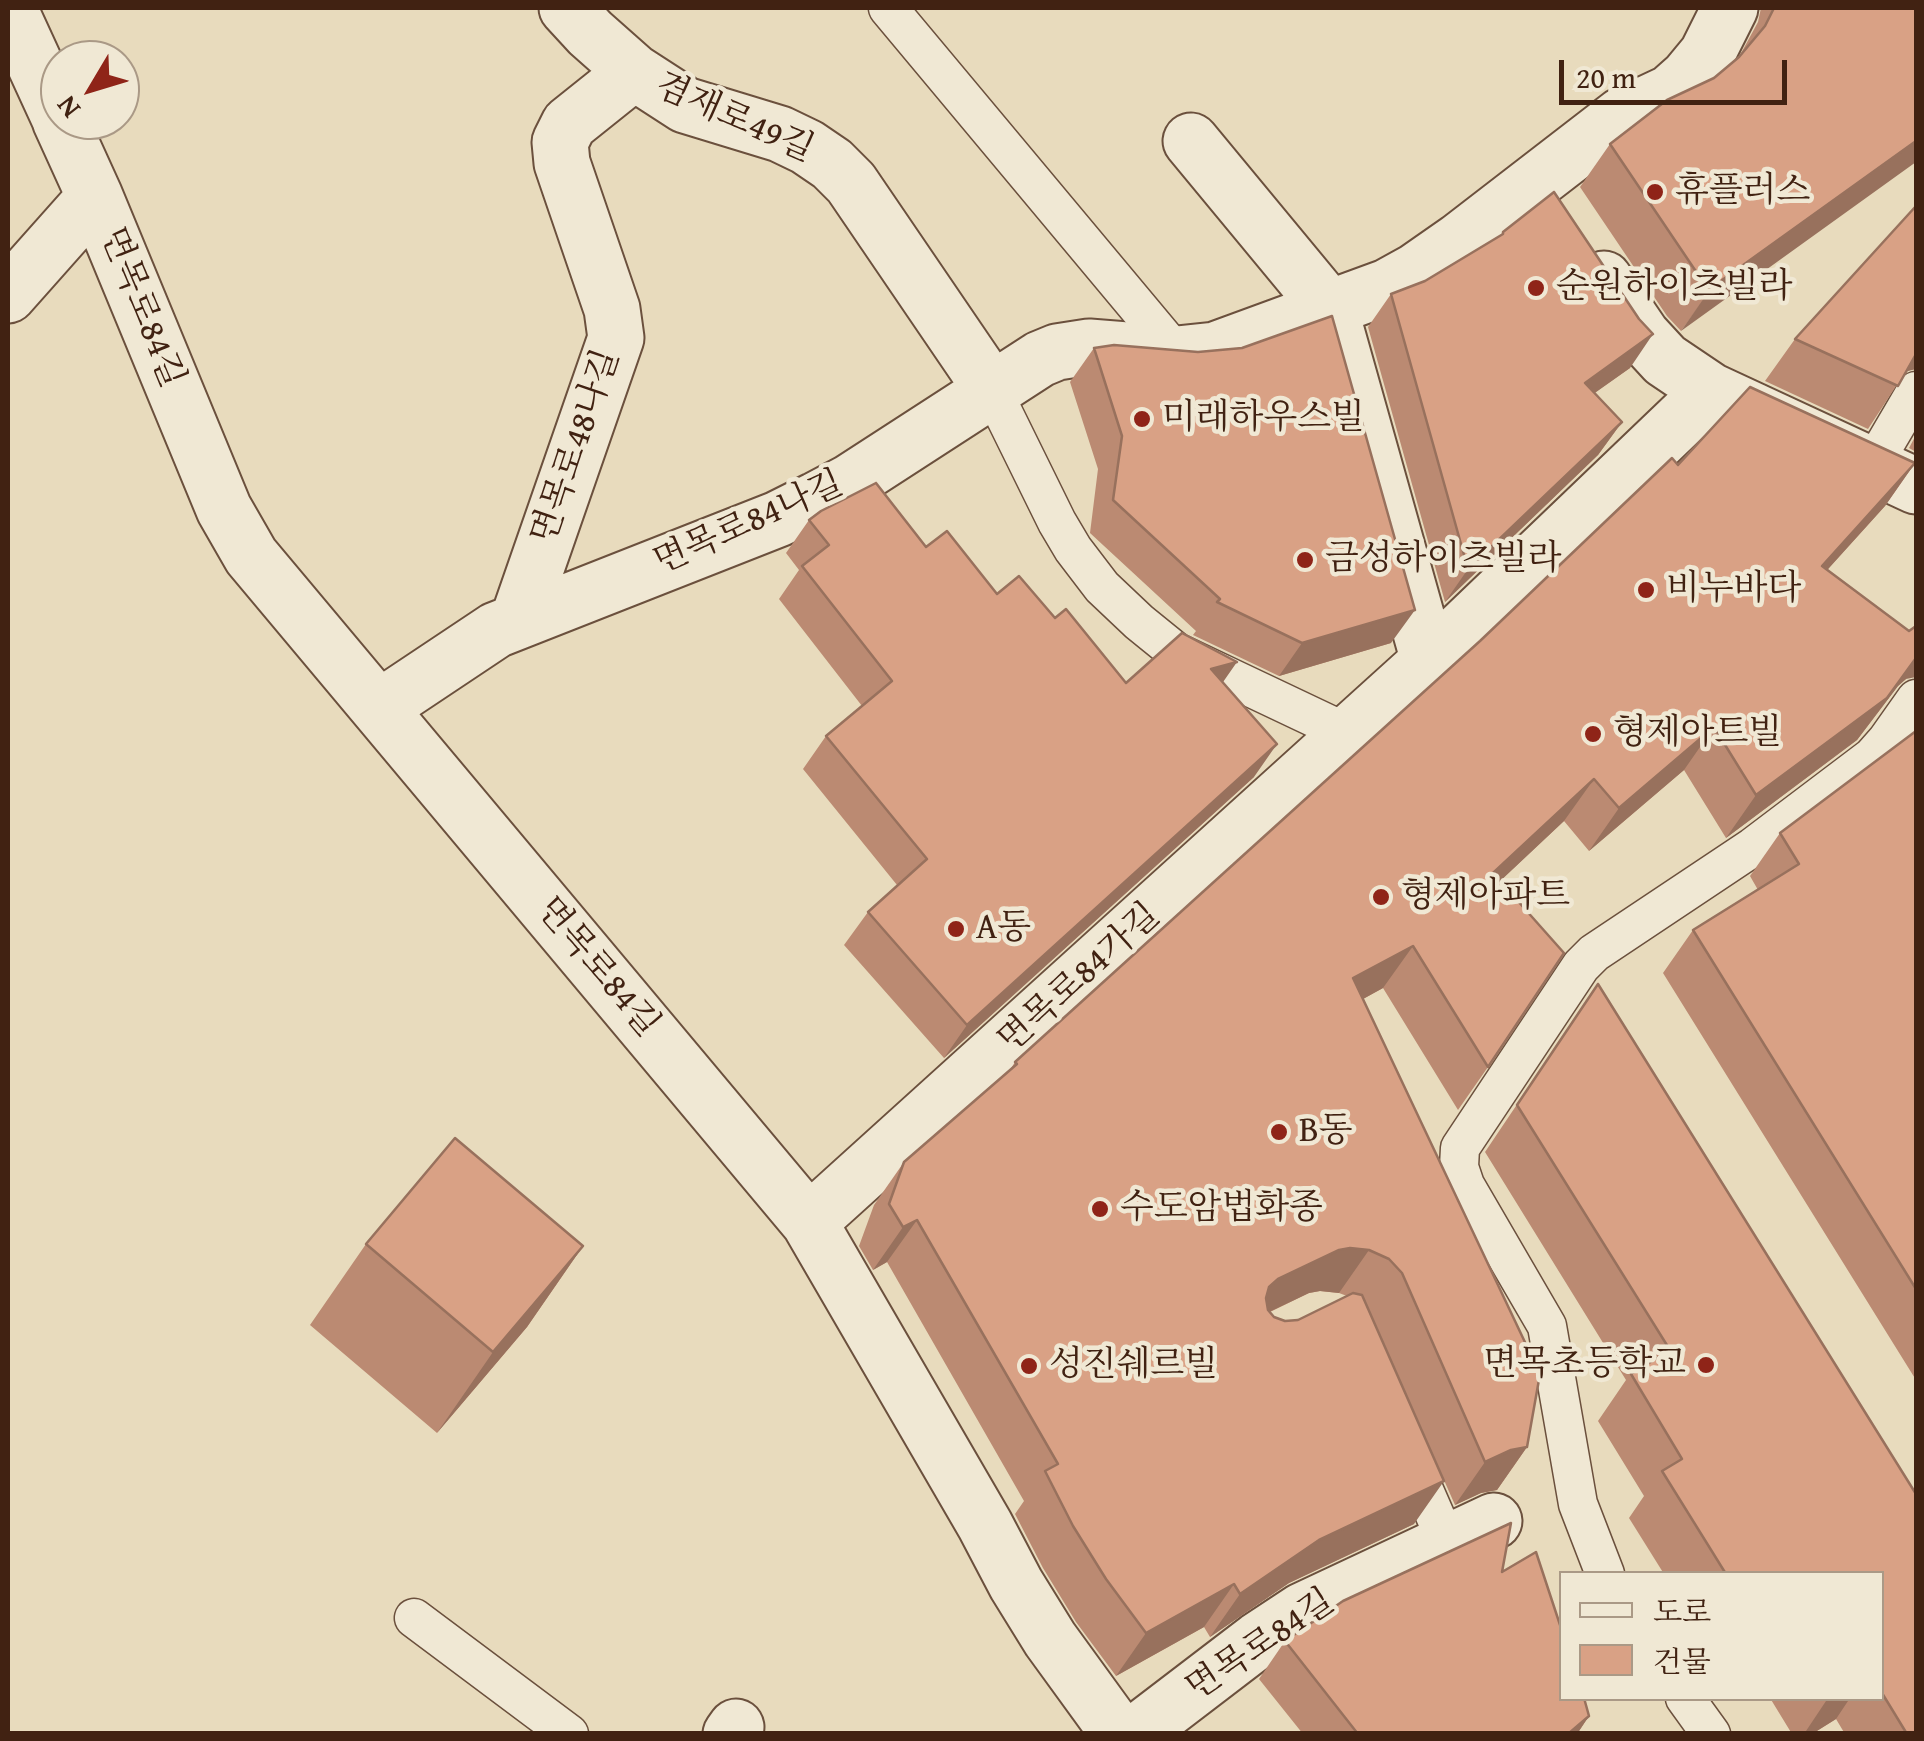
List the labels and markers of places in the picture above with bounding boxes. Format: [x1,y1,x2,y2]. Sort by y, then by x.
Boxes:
place label: 휴플러스 [1675,171,1810,213]
marker: 휴플러스 [1644,181,1666,203]
place label: 순원하이츠빌라 [1556,267,1793,309]
marker: 순원하이츠빌라 [1525,277,1547,299]
place label: 미래하우스빌 [1162,398,1365,440]
marker: 미래하우스빌 [1131,408,1153,430]
place label: 금성하이츠빌라 [1325,539,1562,581]
marker: 금성하이츠빌라 [1294,549,1316,571]
place label: 비누바다 [1666,569,1801,611]
marker: 비누바다 [1635,579,1657,601]
place label: 형제아트빌 [1613,713,1782,755]
marker: 형제아트빌 [1582,723,1604,745]
place label: 형제아파트 [1401,876,1570,918]
marker: 형제아파트 [1370,886,1392,908]
place label: A동 [976,908,1031,950]
marker: A동 [945,918,967,940]
place label: B동 [1299,1111,1353,1153]
marker: B동 [1268,1121,1290,1143]
place label: 수도암법화종 [1120,1188,1323,1230]
marker: 수도암법화종 [1089,1198,1111,1220]
place label: 면목초등학교 [1483,1344,1686,1386]
place label: 성진쉐르빌 [1049,1345,1218,1387]
marker: 면목초등학교 [1695,1354,1717,1376]
marker: 성진쉐르빌 [1018,1355,1040,1377]

